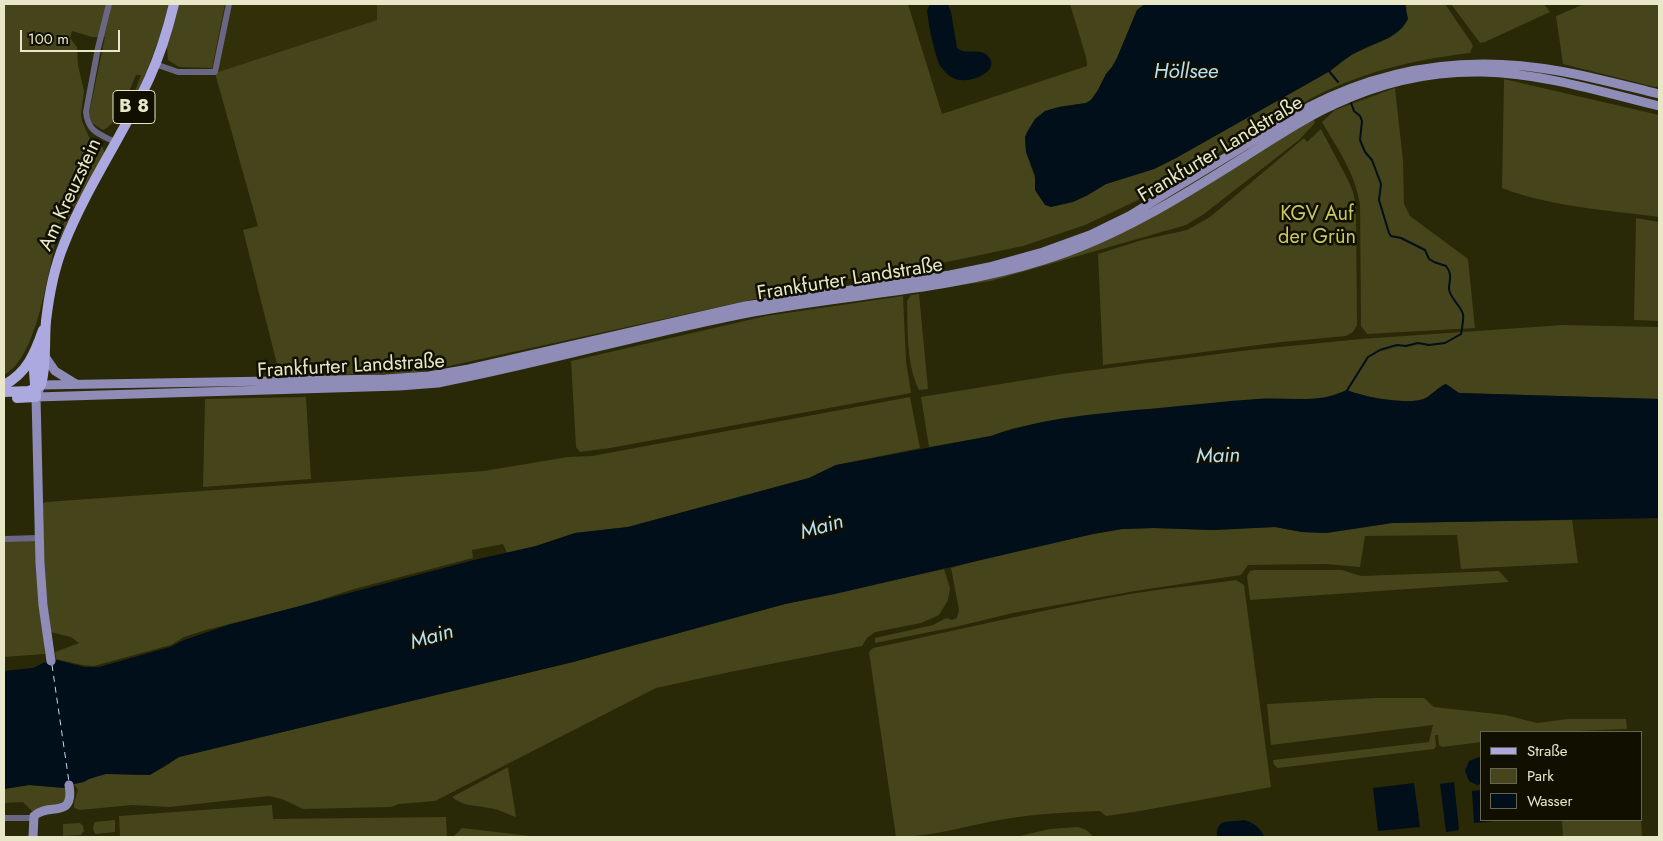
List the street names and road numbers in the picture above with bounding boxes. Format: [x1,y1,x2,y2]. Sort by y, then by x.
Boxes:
road number: B 8 [113,90,155,124]
street label: Frankfurter Landstraße [1134,91,1308,209]
street label: Am Kreuzstein [34,135,108,255]
street label: Frankfurter Landstraße [755,253,945,307]
street label: Frankfurter Landstraße [257,350,445,384]

